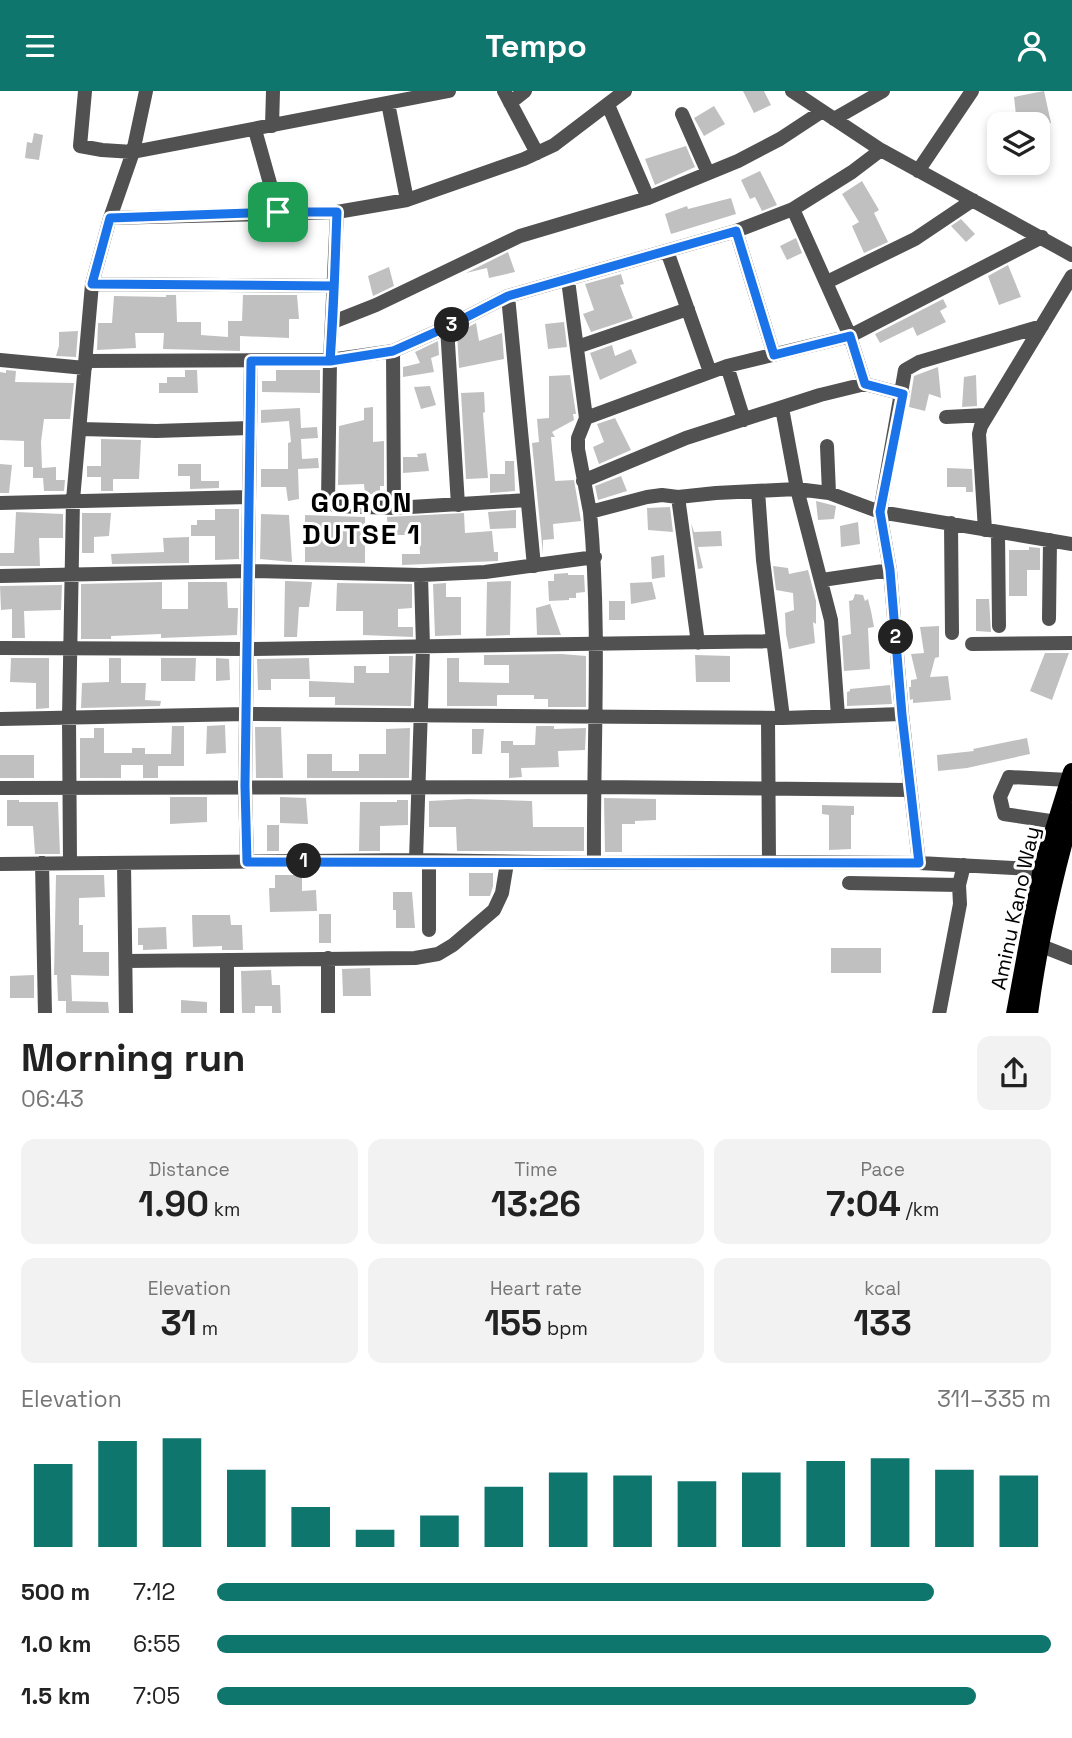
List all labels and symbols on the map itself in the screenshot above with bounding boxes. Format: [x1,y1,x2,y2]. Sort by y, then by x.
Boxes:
pin [248,182,308,242]
pin: 3 [434,307,470,343]
district label: GORON DUTSE 1 [302,484,422,552]
pin: 2 [878,619,914,655]
street label: Aminu Kano Way [985,824,1045,992]
pin: 1 [286,843,322,879]

